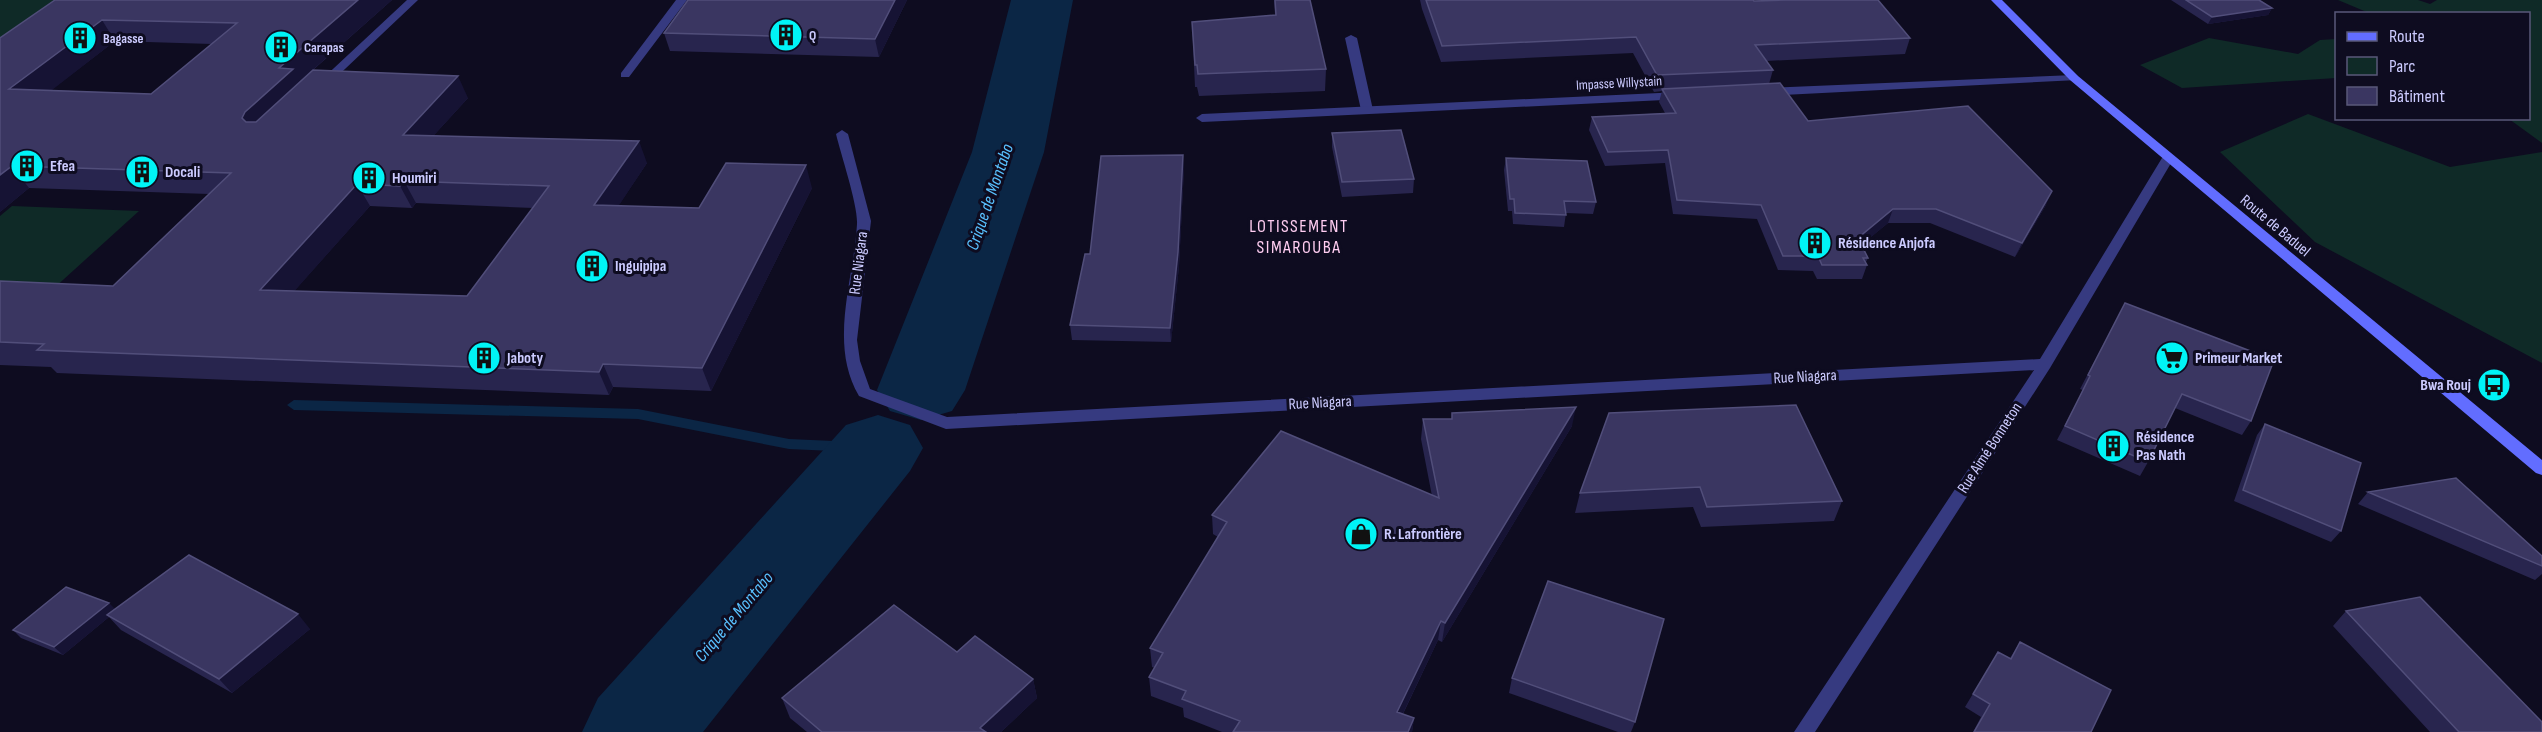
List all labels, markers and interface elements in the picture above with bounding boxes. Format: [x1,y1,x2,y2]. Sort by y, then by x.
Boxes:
legend [2335,12,2530,120]
building icon: Q [768,17,804,53]
building icon: Bagasse [62,20,98,56]
text: Route [2389,26,2425,47]
place label: Q [809,27,816,44]
building icon: Carapas [263,29,299,65]
place label: Bagasse [103,30,144,47]
place label: Carapas [304,39,344,56]
text: Parc [2389,56,2415,77]
street label: Impasse Willystain [1575,72,1663,94]
text: Bâtiment [2389,86,2445,107]
water label: Crique de Montabo [962,140,1018,253]
building icon: Efea [9,148,45,184]
building icon: Docali [124,154,160,190]
place label: Efea [50,157,75,176]
building icon: Houmiri [351,160,387,196]
place label: Docali [165,163,200,182]
place label: Houmiri [392,169,437,188]
street label: Route de Baduel [2236,191,2314,261]
district label: LOTISSEMENT SIMAROUBA [1249,216,1349,258]
building icon: Résidence Anjofa [1797,225,1833,261]
street label: Rue Niagara [846,230,872,296]
place label: Résidence Anjofa [1838,234,1935,253]
building icon: Inguipipa [574,248,610,284]
place label: Inguipipa [615,257,666,276]
building icon: Jaboty [466,340,502,376]
supermarket icon: Primeur Market [2154,340,2190,376]
place label: Jaboty [506,349,543,368]
place label: Primeur Market [2195,349,2282,368]
street label: Rue Niagara [1773,366,1837,388]
bus stop icon: Bwa Rouj [2476,367,2512,403]
place label: Bwa Rouj [2420,376,2471,395]
street label: Rue Niagara [1288,392,1352,414]
street label: Rue Aimé Bonneton [1954,399,2026,497]
building icon: Résidence Pas Nath [2095,428,2131,464]
place label: Résidence Pas Nath [2136,428,2195,465]
shop icon: R. Lafrontière [1343,516,1379,552]
place label: R. Lafrontière [1384,525,1462,544]
water label: Crique de Montabo [690,567,778,666]

